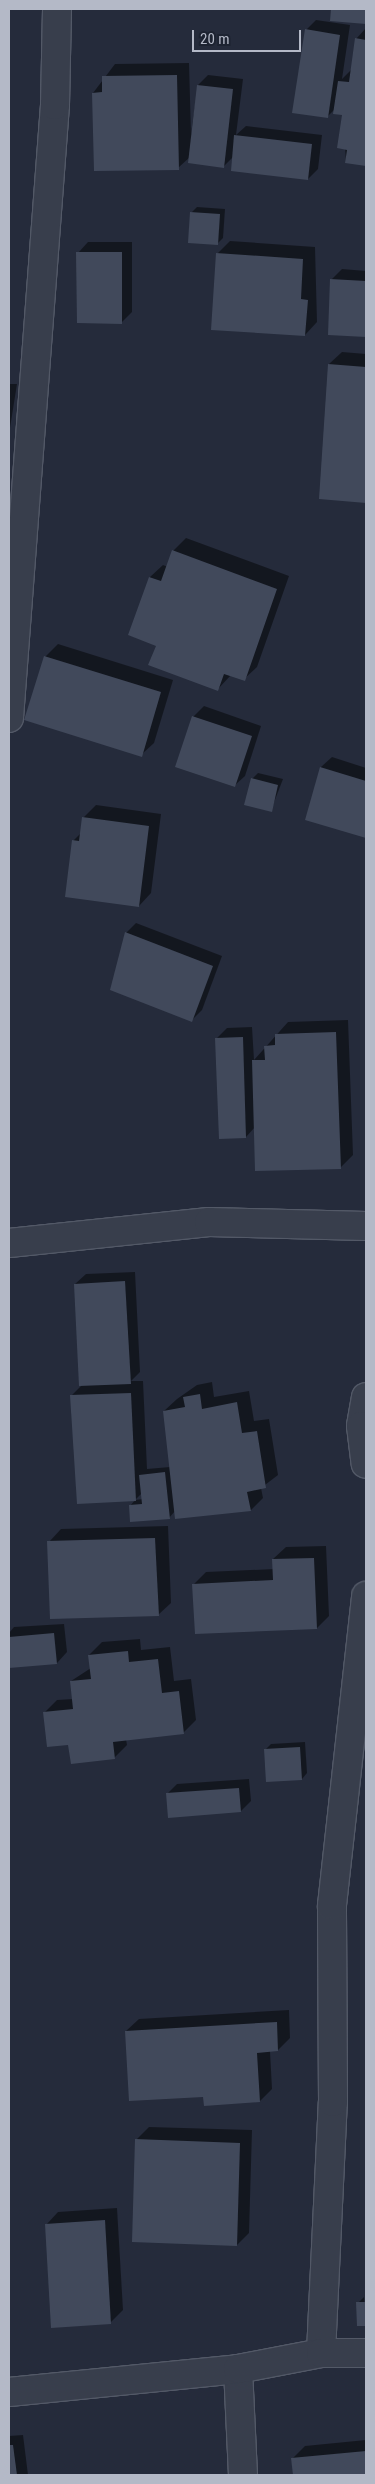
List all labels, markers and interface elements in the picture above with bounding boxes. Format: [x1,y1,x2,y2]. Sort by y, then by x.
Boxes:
scale bar [195,20,304,52]
text: 20 m [200,30,230,48]

